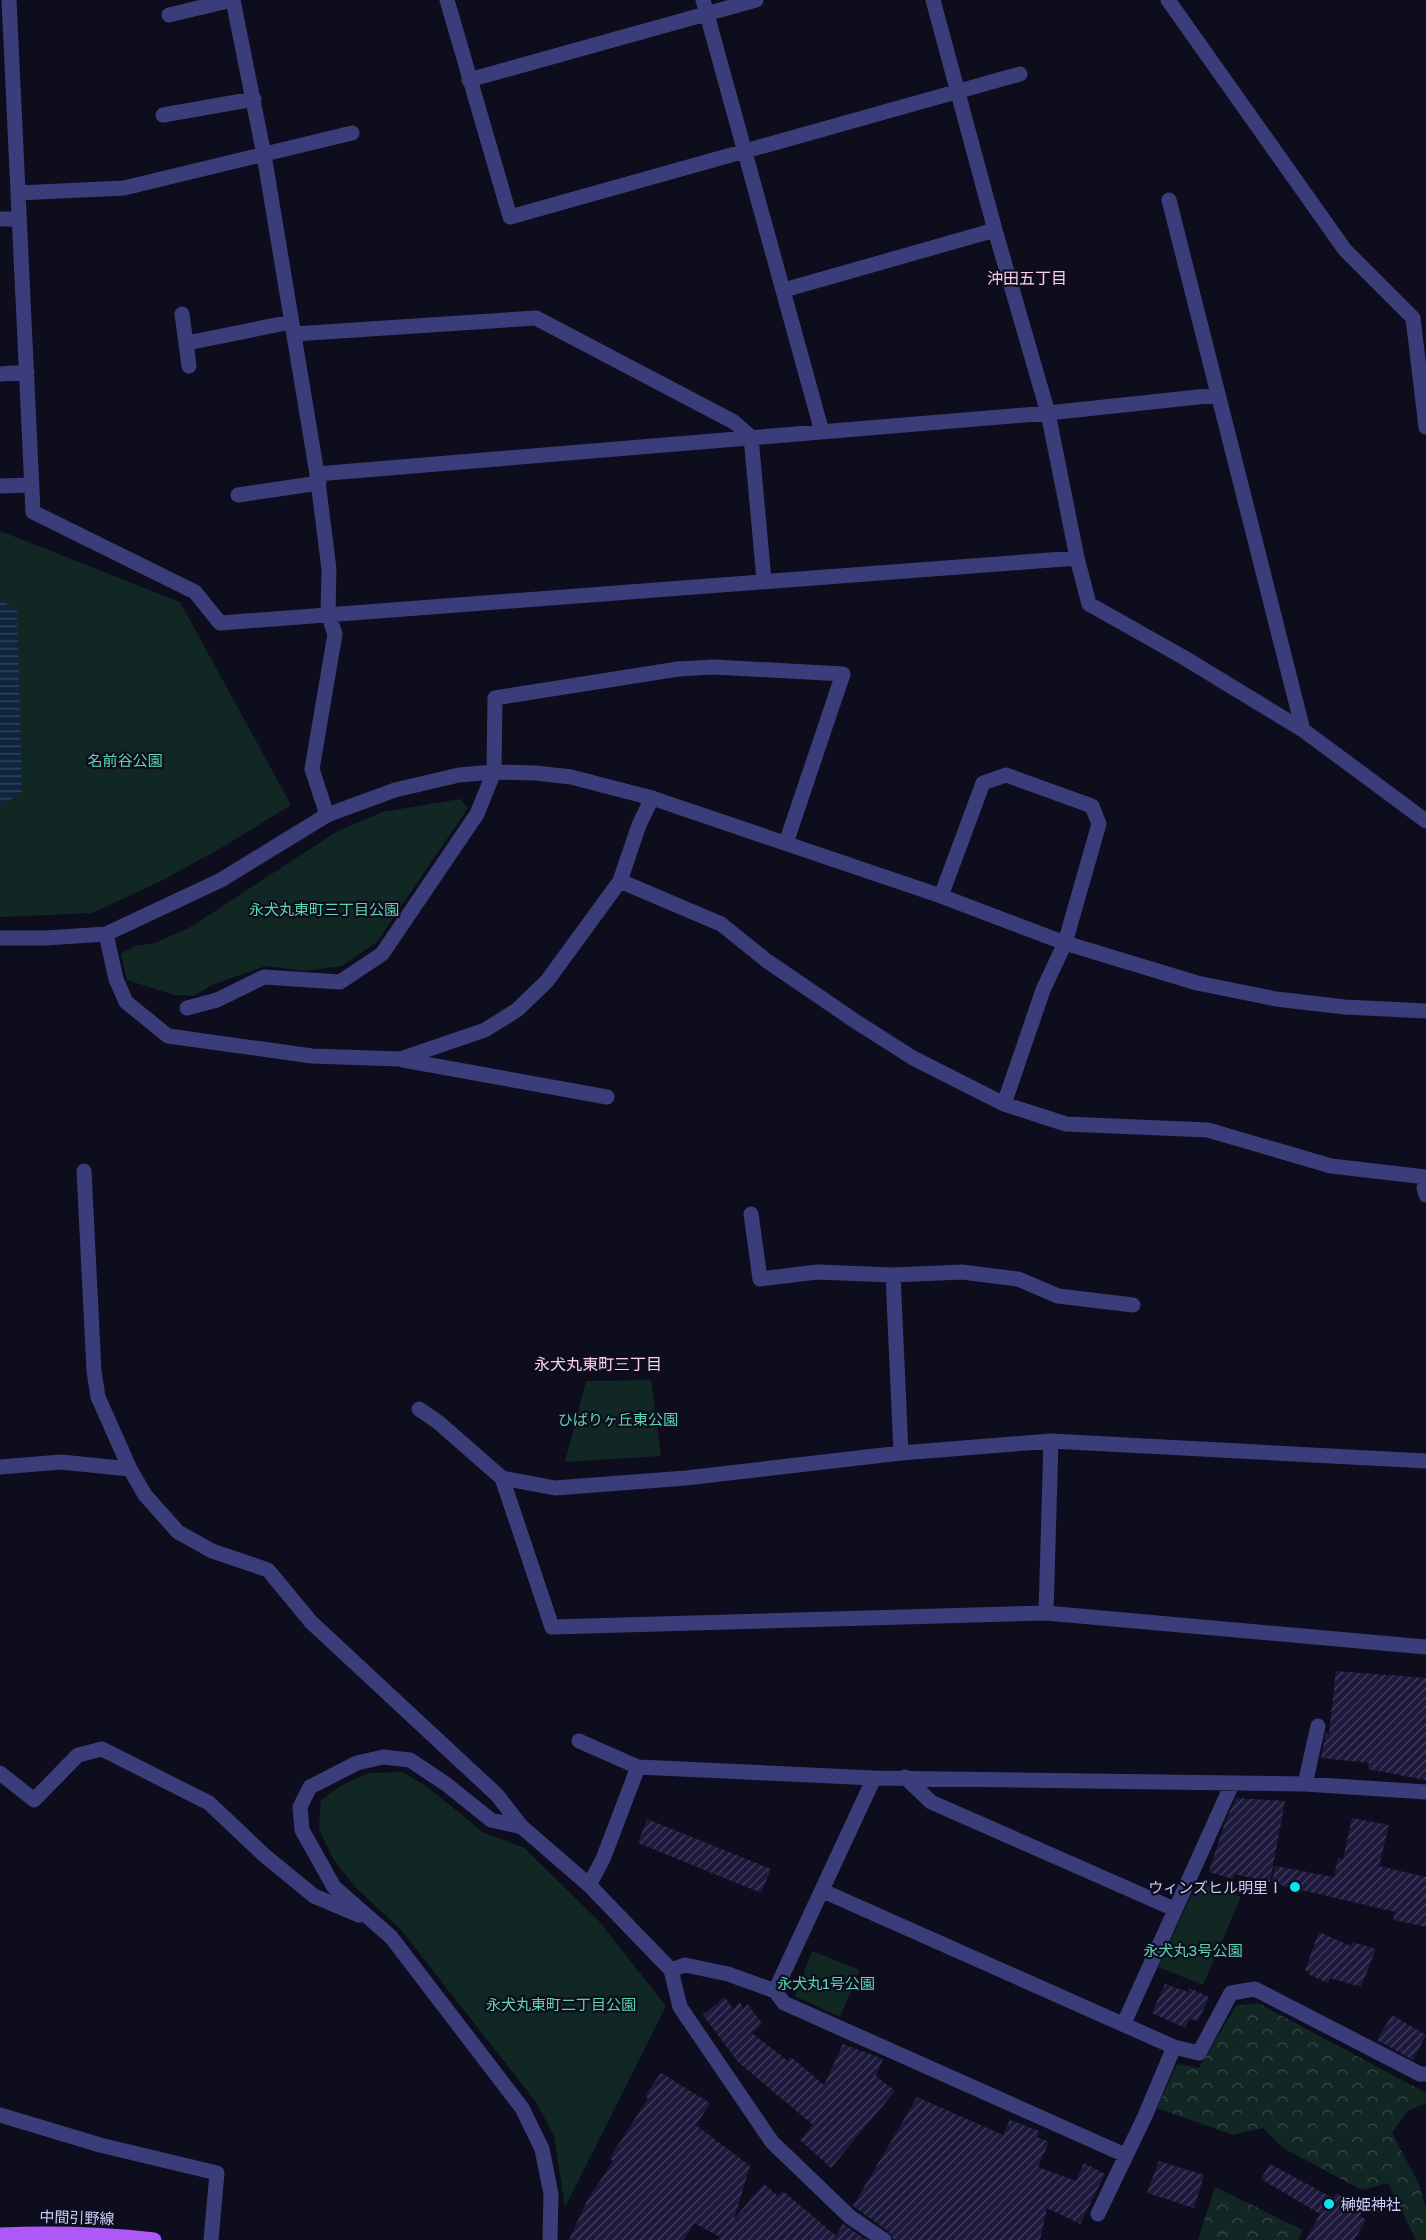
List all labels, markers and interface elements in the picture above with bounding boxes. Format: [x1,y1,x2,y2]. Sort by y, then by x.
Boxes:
district label: 沖田五丁目 [987,268,1067,288]
park label: 名前谷公園 [87,751,163,769]
park label: 永犬丸東町三丁目公園 [249,900,399,918]
district label: 永犬丸東町三丁目 [534,1354,662,1374]
park label: ひばりヶ丘東公園 [558,1410,678,1428]
place label: ウィンズヒル明里Ⅰ [1148,1878,1283,1896]
marker: ウィンズヒル明里Ⅰ [1288,1880,1302,1894]
park label: 永犬丸3号公園 [1144,1941,1242,1959]
park label: 永犬丸1号公園 [777,1974,875,1992]
park label: 永犬丸東町二丁目公園 [486,1995,636,2013]
place label: 榊姫神社 [1341,2195,1401,2213]
marker: 榊姫神社 [1322,2197,1336,2211]
street label: 中間引野線 [39,2207,115,2227]

